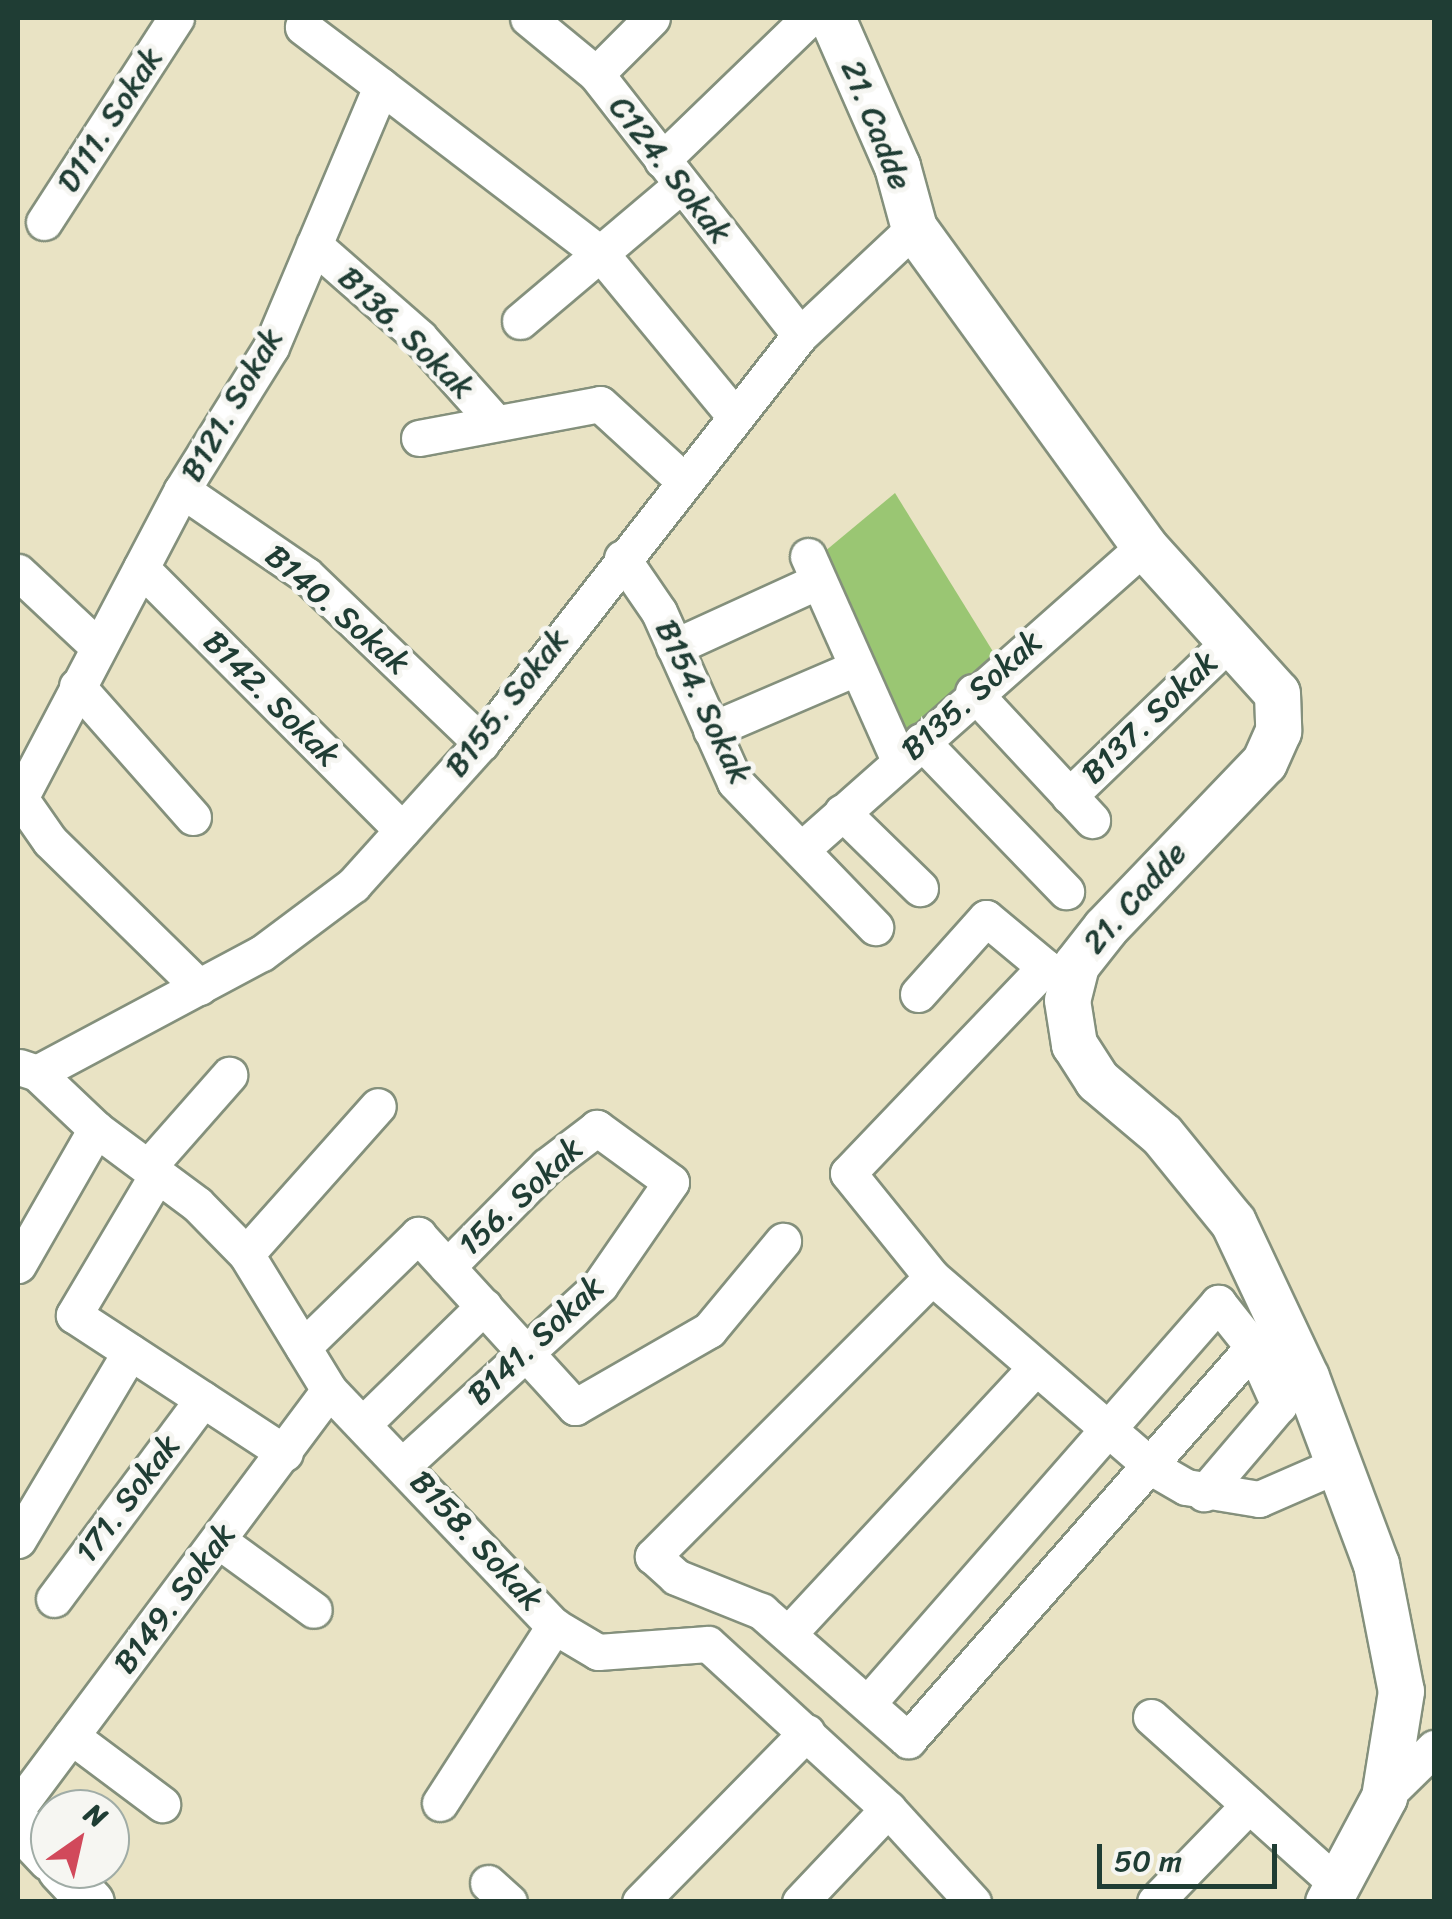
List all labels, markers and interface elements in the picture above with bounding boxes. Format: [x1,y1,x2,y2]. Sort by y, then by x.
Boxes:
street label: D111. Sokak [49,40,171,200]
street label: 21. Cadde [833,55,919,195]
street label: C124. Sokak [601,89,739,251]
street label: B136. Sokak [330,259,482,407]
street label: B121. Sokak [173,322,291,488]
street label: B140. Sokak [257,537,417,683]
street label: B154. Sokak [647,614,759,790]
street label: B155. Sokak [437,621,577,785]
street label: B142. Sokak [195,623,347,775]
street label: B135. Sokak [894,623,1050,769]
street label: B137. Sokak [1074,644,1226,792]
street label: 21. Cadde [1075,834,1195,962]
street label: 156. Sokak [451,1130,591,1264]
street label: B141. Sokak [460,1268,612,1414]
street label: 171. Sokak [67,1428,189,1570]
street label: B158. Sokak [402,1463,550,1619]
street label: B149. Sokak [106,1516,244,1682]
north arrow [30,1789,130,1889]
text: N [74,1790,118,1841]
scale bar [1102,1824,1282,1886]
text: 50 m [1114,1834,1182,1888]

